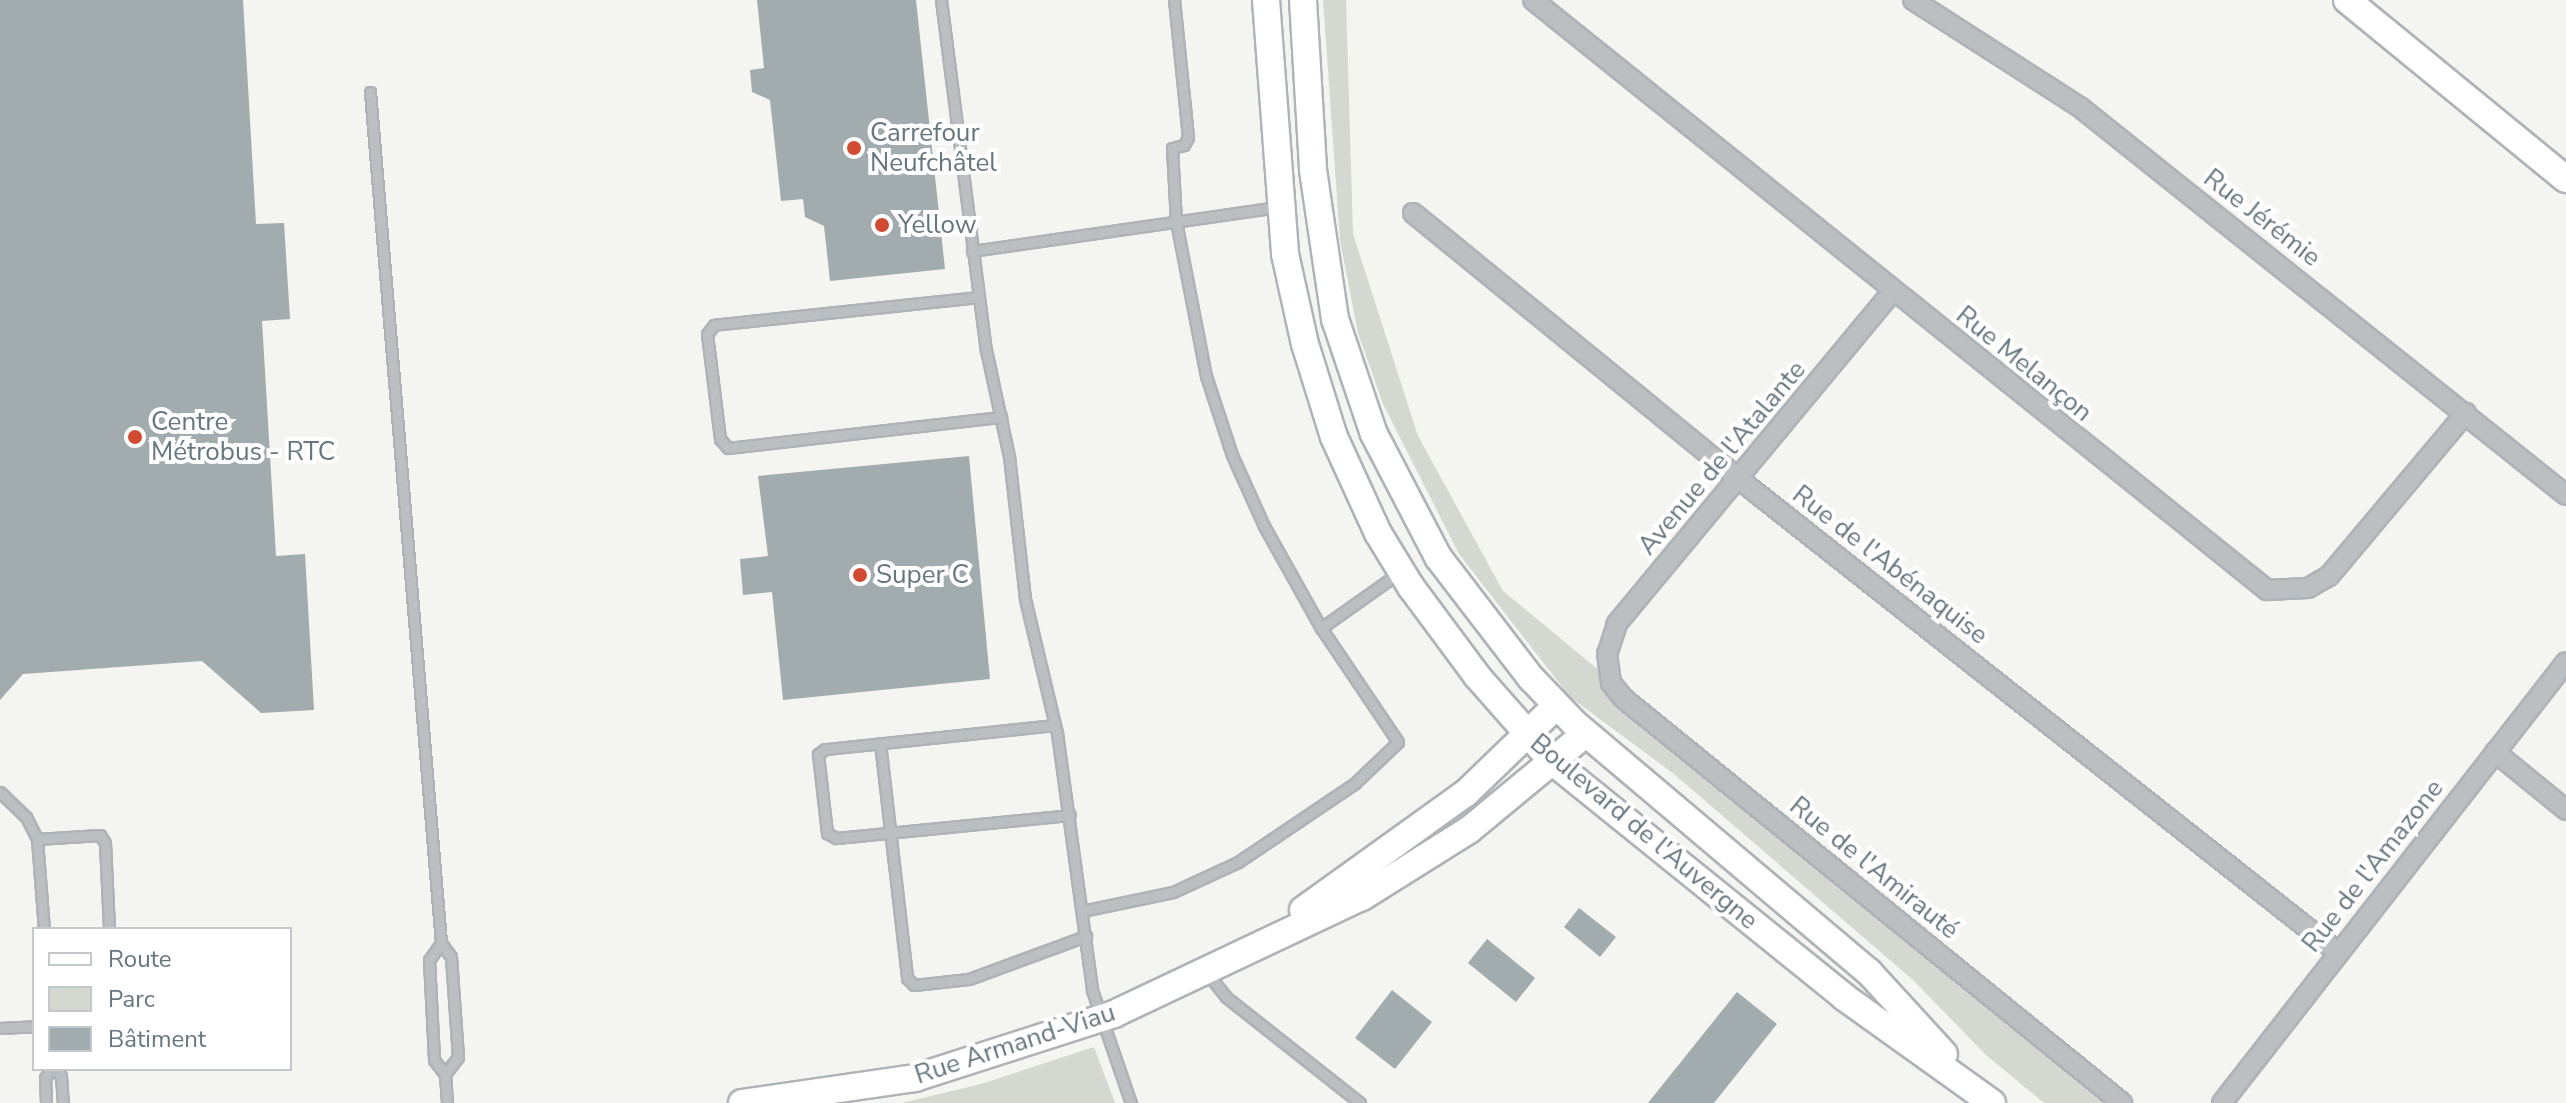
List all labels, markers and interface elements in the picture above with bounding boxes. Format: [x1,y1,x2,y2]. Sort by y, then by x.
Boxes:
place label: Carrefour Neufchâtel [870,117,997,178]
marker: Carrefour Neufchâtel [845,139,863,157]
street label: Rue Jérémie [2197,163,2327,273]
place label: Yellow [898,209,977,241]
marker: Yellow [873,216,891,234]
street label: Rue Melançon [1950,300,2098,428]
street label: Avenue de l'Atalante [1632,355,1812,561]
place label: Centre Métrobus - RTC [151,406,335,468]
marker: Centre Métrobus - RTC [126,428,144,446]
street label: Rue de l'Abénaquise [1786,479,1994,651]
place label: Super C [876,559,969,591]
marker: Super C [851,566,869,584]
street label: Boulevard de l'Auvergne [1524,728,1764,936]
street label: Rue de l'Amazone [2296,773,2450,959]
street label: Rue de l'Amirauté [1783,790,1965,946]
legend [32,927,292,1071]
text: Route [108,943,172,975]
text: Parc [108,983,155,1015]
street label: Rue Armand-Viau [911,997,1119,1091]
text: Bâtiment [108,1023,206,1055]

